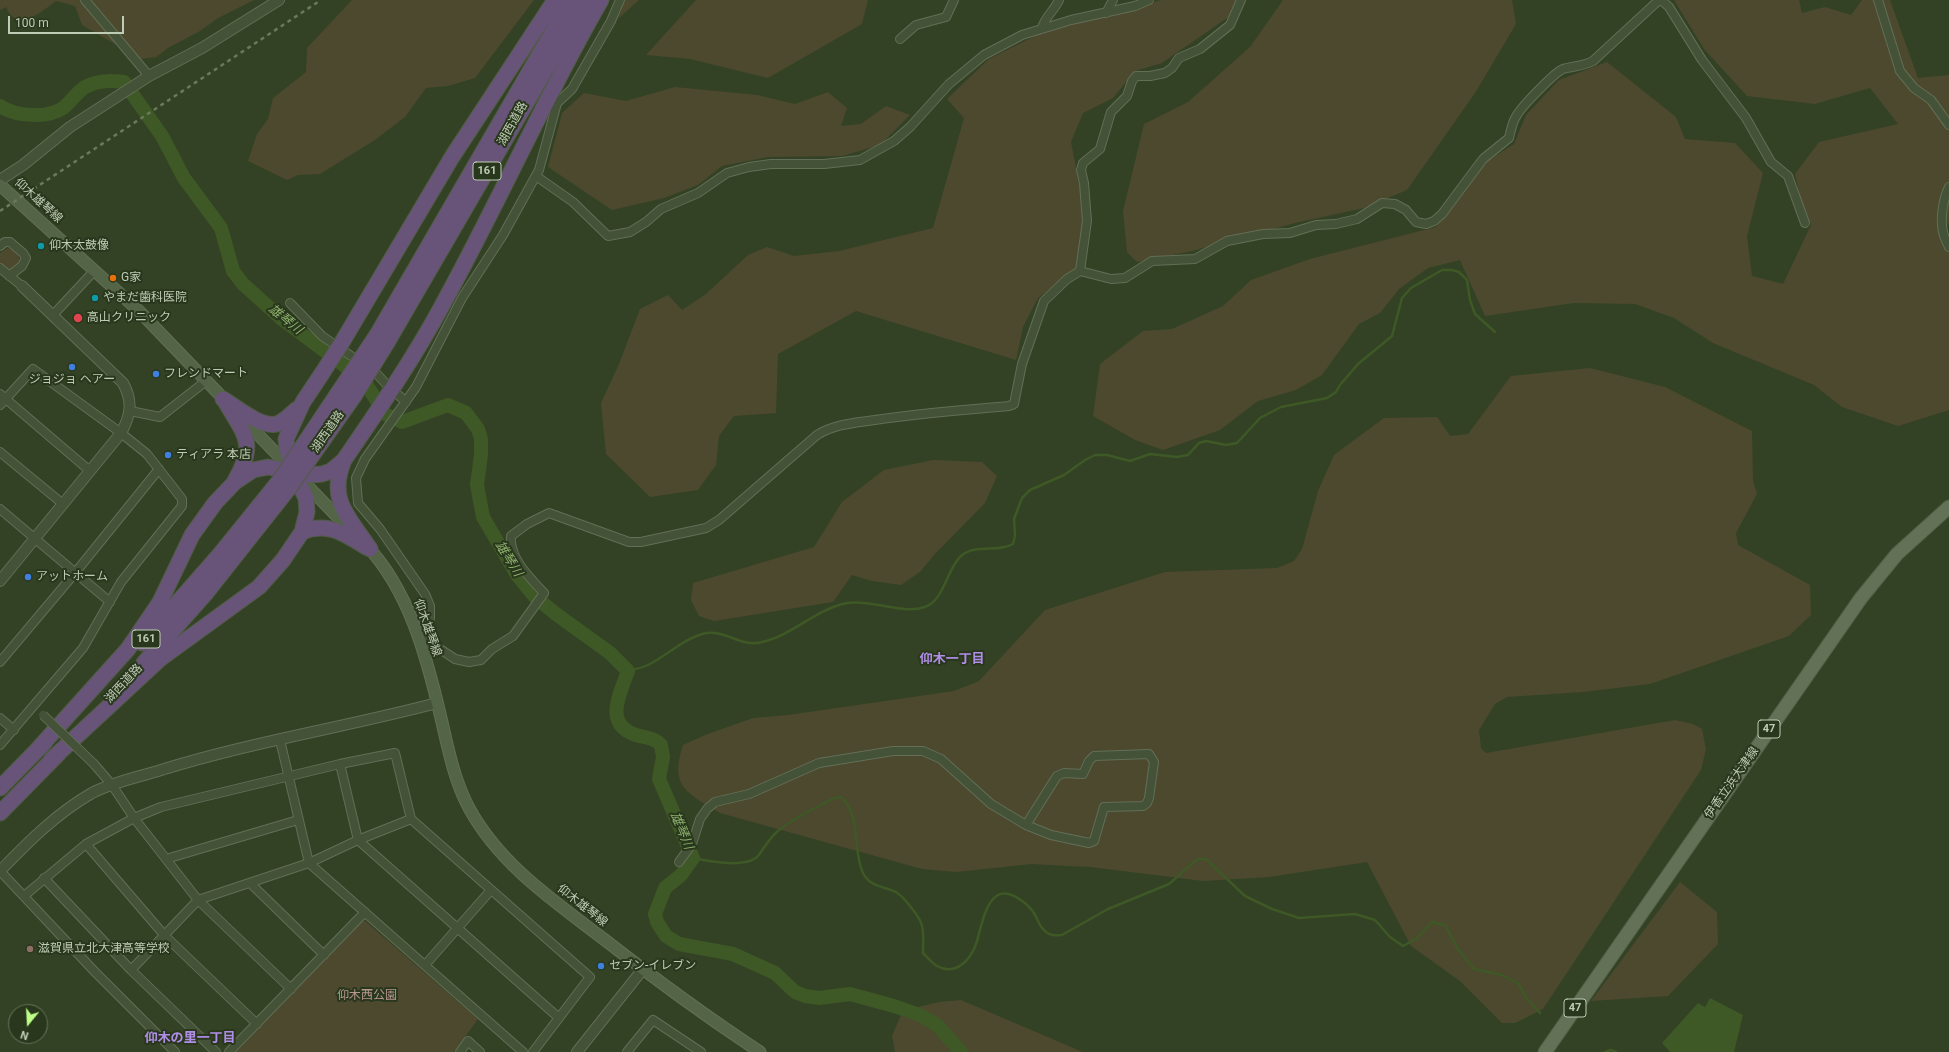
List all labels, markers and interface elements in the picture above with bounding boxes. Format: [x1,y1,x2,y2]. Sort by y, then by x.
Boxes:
scale bar [10,8,126,34]
text: 100 m [15,16,49,30]
street label: 湖西道路 [495,100,531,148]
road number: 161 [473,162,501,180]
street label: 仰木雄琴線 [11,176,65,226]
place label: 仰木太鼓像 [49,239,109,253]
marker: 仰木太鼓像 [36,241,46,251]
place label: G家 [121,271,141,285]
marker: G家 [108,273,118,283]
place label: やまだ歯科医院 [103,291,187,305]
marker: やまだ歯科医院 [90,293,100,303]
water label: 雄琴川 [265,302,305,338]
place label: 高山クリニック [87,311,171,325]
marker: 高山クリニック [72,312,84,324]
marker: ジョジョ ヘアー [67,362,77,372]
place label: フレンドマート [164,367,248,381]
marker: フレンドマート [151,369,161,379]
place label: ジョジョ ヘアー [29,373,115,387]
street label: 湖西道路 [308,408,348,456]
place label: ティアラ 本店 [176,448,251,462]
marker: ティアラ 本店 [163,450,173,460]
water label: 雄琴川 [491,538,525,580]
place label: アットホーム [36,570,108,584]
marker: アットホーム [23,572,33,582]
street label: 仰木雄琴線 [410,597,444,659]
road number: 161 [132,630,160,648]
district label: 仰木一丁目 [920,652,984,668]
street label: 湖西道路 [102,662,146,706]
road number: 47 [1758,720,1780,738]
street label: 伊香立浜大津線 [1702,744,1762,822]
water label: 雄琴川 [666,810,696,852]
street label: 仰木雄琴線 [554,882,610,930]
place label: 滋賀県立北大津高等学校 [38,942,170,956]
marker: 滋賀県立北大津高等学校 [25,944,35,954]
place label: セブン-イレブン [609,959,696,973]
marker: セブン-イレブン [596,961,606,971]
park label: 仰木西公園 [337,989,397,1003]
road number: 47 [1564,999,1586,1017]
north arrow [8,1004,48,1044]
text: N [19,1028,30,1042]
district label: 仰木の里一丁目 [145,1031,235,1047]

